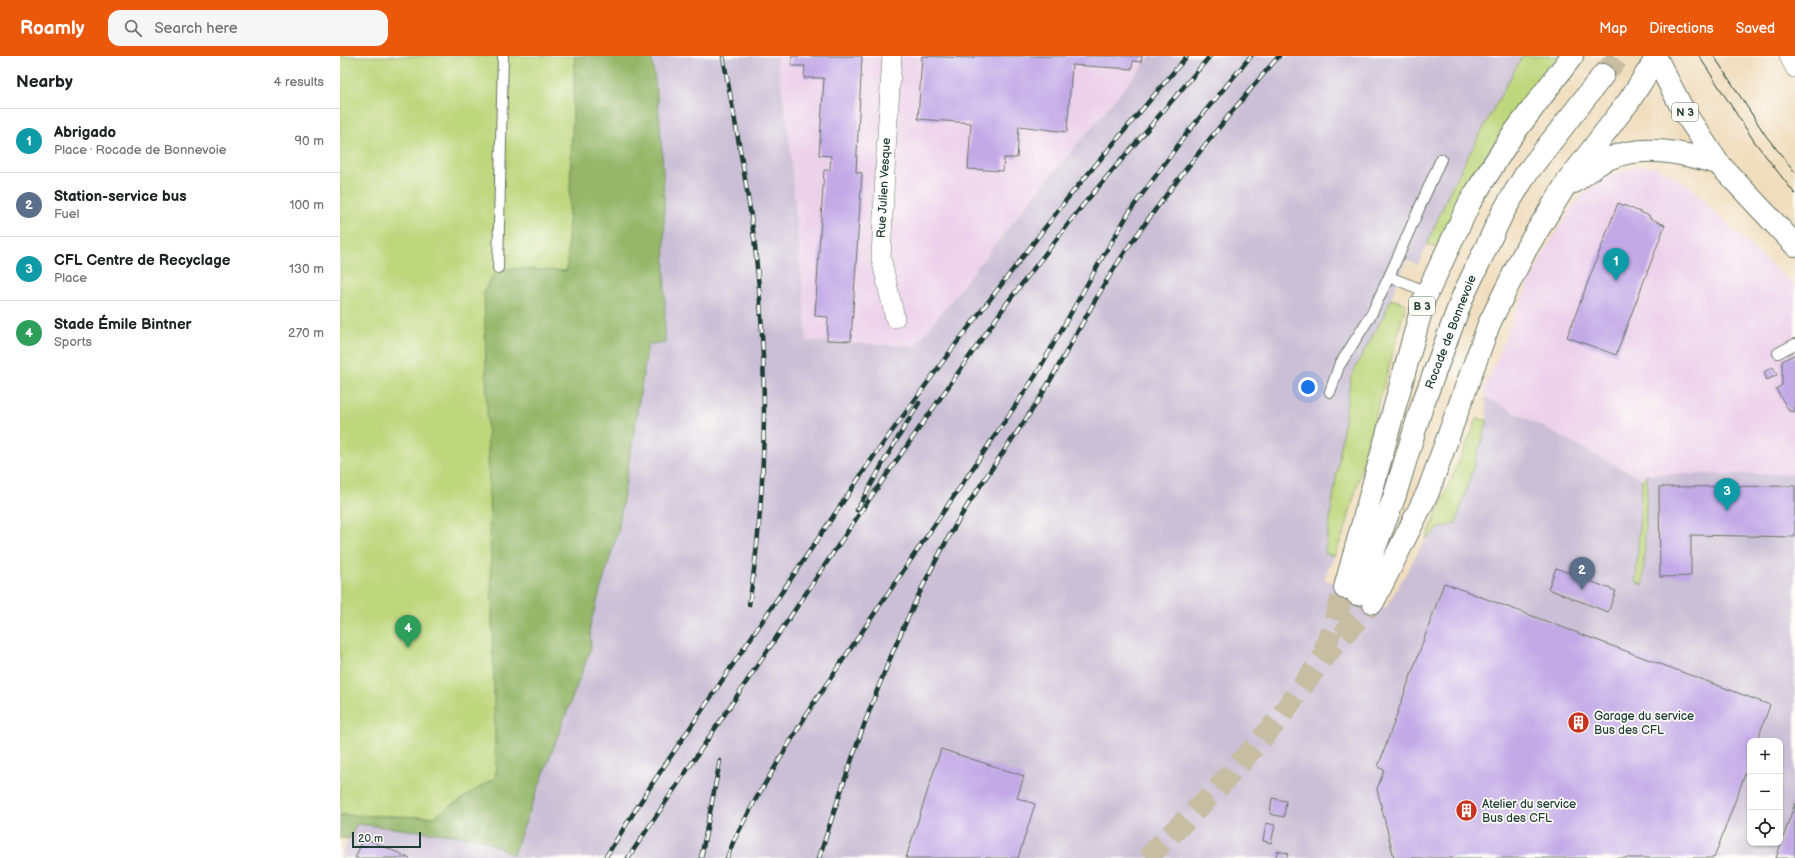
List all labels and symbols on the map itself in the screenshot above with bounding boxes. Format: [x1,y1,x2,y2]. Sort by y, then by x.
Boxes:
road number: N 3 [1672,103,1698,121]
street label: Rue Julien Vesque [874,137,894,239]
pin: 1 [1603,248,1629,281]
street label: Rocade de Bonnevoie [1422,273,1480,391]
road number: B 3 [1409,297,1435,315]
your location [1298,377,1318,397]
pin: 3 [1714,478,1740,511]
pin: 2 [1569,557,1595,590]
pin: 4 [395,615,421,648]
place label: Garage du service Bus des CFL [1594,709,1694,738]
building icon: Garage du service Bus des CFL [1566,710,1592,736]
place label: Atelier du service Bus des CFL [1482,797,1576,826]
building icon: Atelier du service Bus des CFL [1454,798,1480,824]
scale bar [352,830,421,849]

